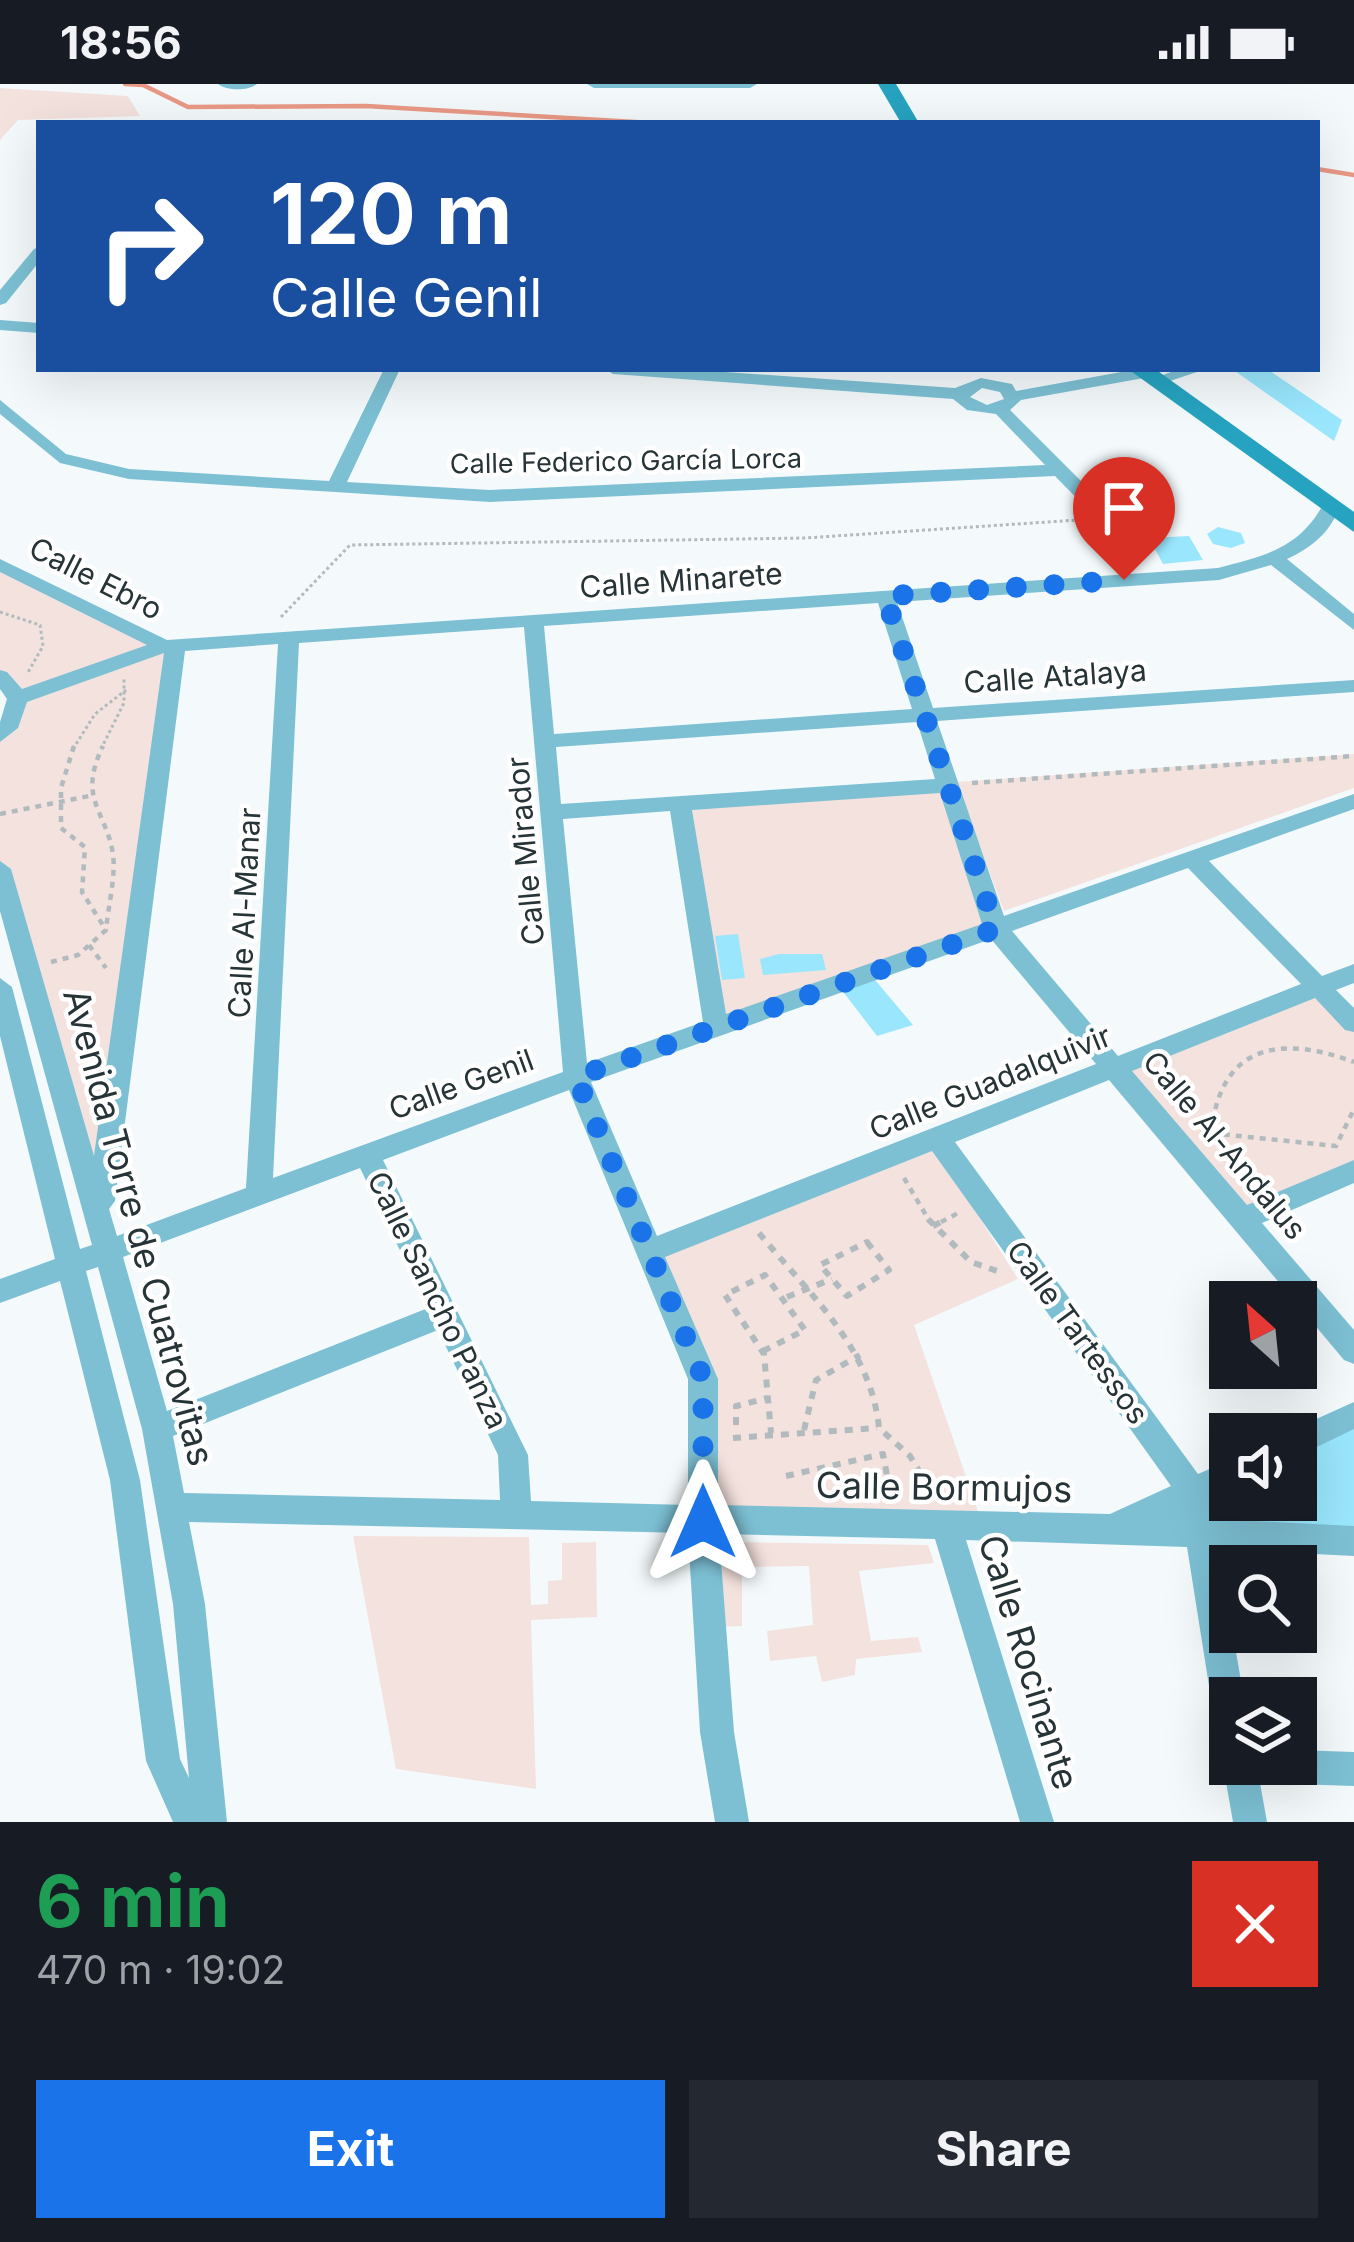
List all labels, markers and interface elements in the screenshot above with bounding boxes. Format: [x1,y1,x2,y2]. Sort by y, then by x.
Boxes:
text: 18:56 [60,15,182,70]
text: 120 m [270,163,512,264]
icon: right [72,168,228,324]
text: Calle Genil [270,265,542,330]
street label: Calle Federico García Lorca [450,441,802,481]
pin [1073,457,1175,580]
icon: arrive [1091,475,1157,541]
street label: Calle Ebro [23,529,169,627]
street label: Calle Minarete [578,555,784,605]
street label: Calle Atalaya [962,652,1148,700]
street label: Calle Mirador [499,755,551,947]
street label: Calle Al-Manar [221,807,267,1019]
street label: Avenida Torre de Cuatrovitas [54,984,224,1470]
street label: Calle Guadalquivir [864,1017,1116,1147]
street label: Calle Genil [384,1041,538,1127]
street label: Calle Al-Andalus [1136,1044,1314,1246]
street label: Calle Sancho Panza [360,1166,516,1434]
street label: Calle Tartessos [1000,1233,1156,1431]
north arrow [1209,1281,1317,1389]
map controls [1209,1281,1317,1785]
button: sound [1209,1413,1317,1521]
position arrow [640,1459,766,1585]
street label: Calle Bormujos [815,1463,1073,1511]
street label: Calle Rocinante [969,1529,1089,1795]
button: search [1209,1545,1317,1653]
button: layers [1209,1677,1317,1785]
text: 6 min [36,1857,230,1944]
button: close [1192,1861,1318,1987]
text: 470 m · 19:02 [36,1946,285,1993]
button: Exit [36,2080,665,2218]
button: Share [689,2080,1318,2218]

